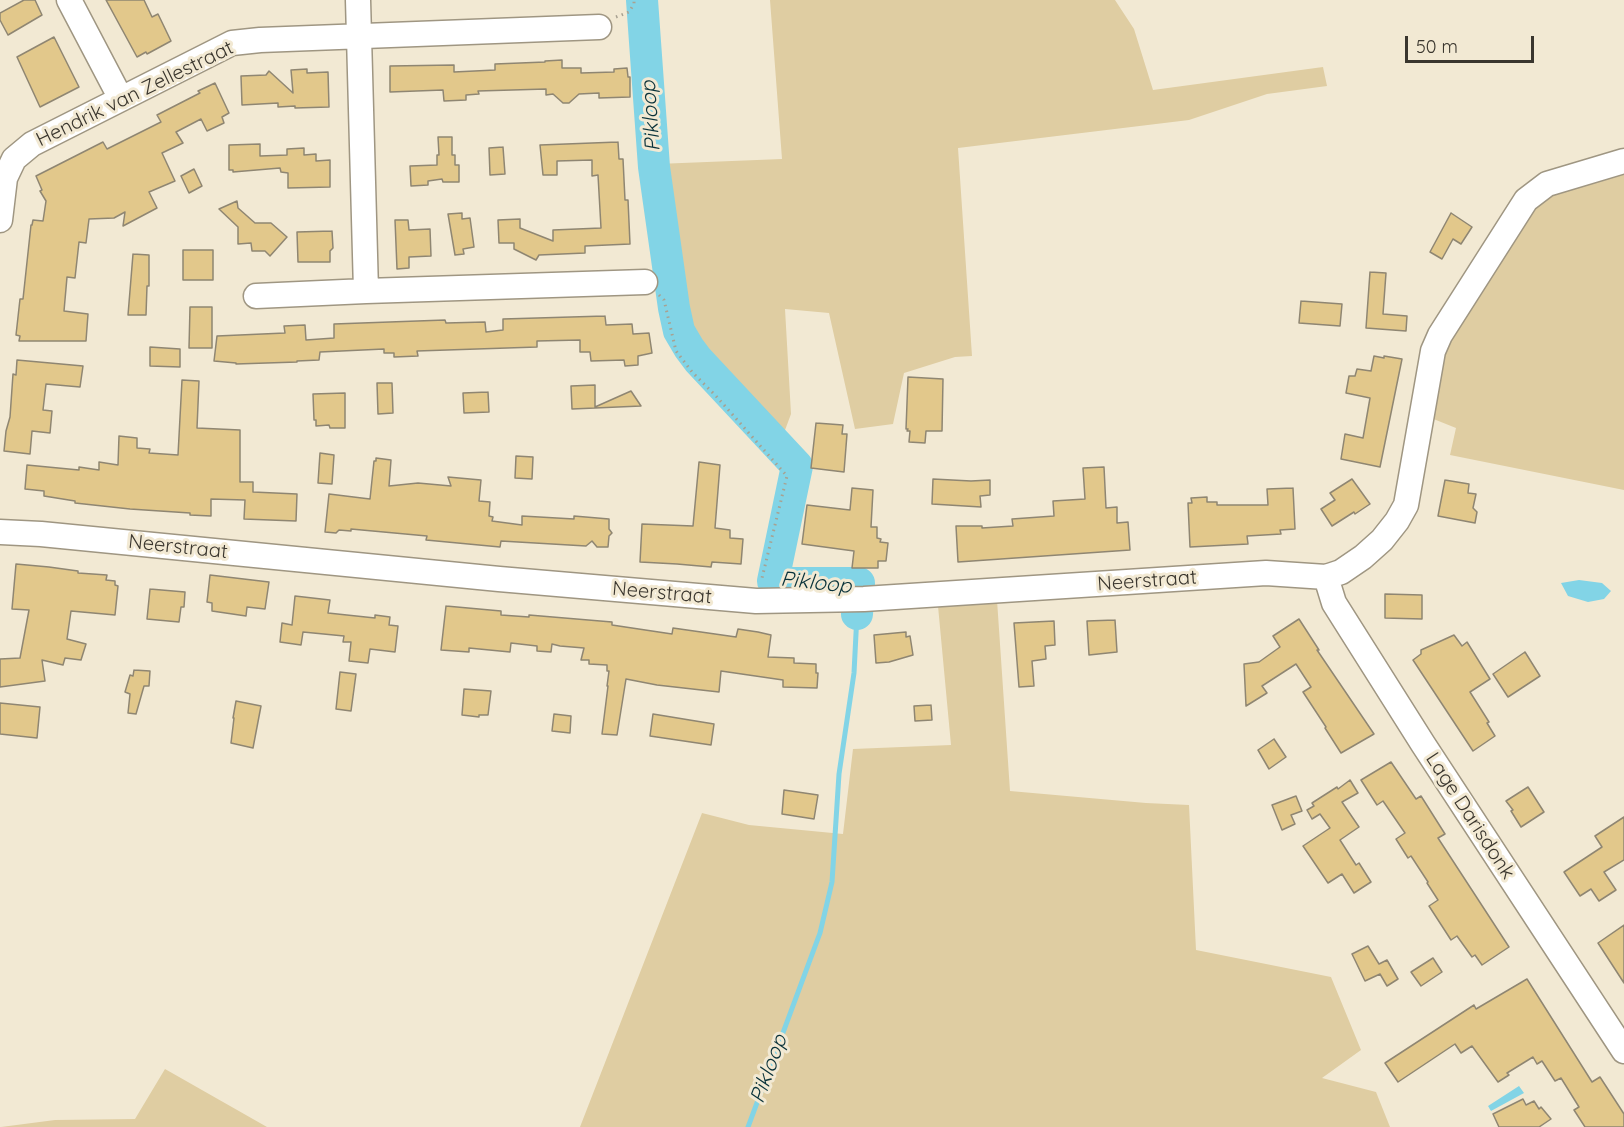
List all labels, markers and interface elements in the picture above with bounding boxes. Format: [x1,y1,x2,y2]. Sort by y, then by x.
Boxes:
scale bar [1408,24,1537,62]
text: 50 m [1416,35,1458,58]
street label: Hendrik van Zellestraat [32,36,238,152]
water label: Pikloop [636,80,666,152]
street label: Neerstraat [127,530,229,564]
street label: Neerstraat [1096,566,1198,596]
water label: Pikloop [779,567,853,599]
street label: Neerstraat [611,577,713,609]
street label: Lage Darisdonk [1420,748,1520,884]
water label: Pikloop [745,1031,793,1107]

